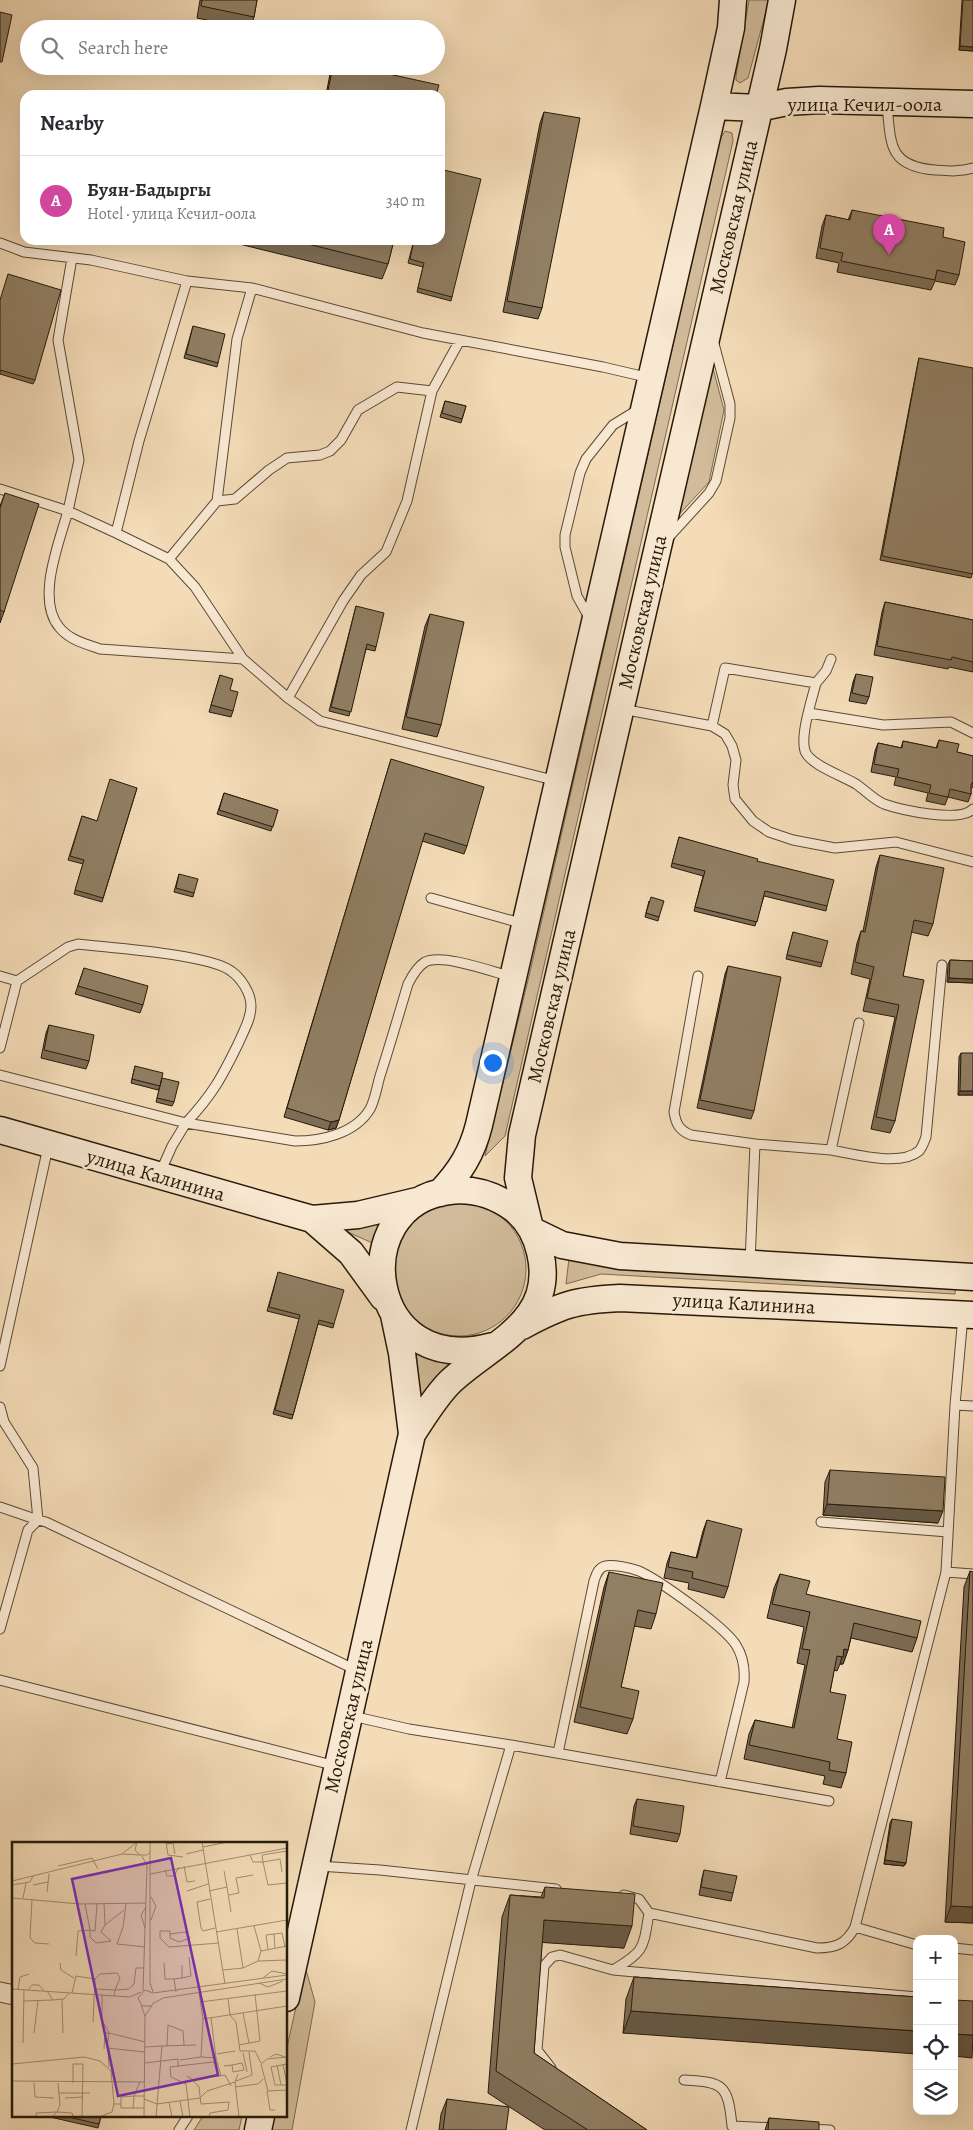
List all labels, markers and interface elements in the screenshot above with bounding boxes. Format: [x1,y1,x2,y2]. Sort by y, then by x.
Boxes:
search box [20,20,445,75]
icon: search [38,34,66,62]
text: Search here [78,35,168,61]
street label: улица Кечил-оола [787,91,943,118]
text: Nearby [40,109,103,137]
street label: Московская улица [703,137,765,297]
text: Буян-Бадыргы [87,177,211,203]
text: A [51,190,61,212]
text: 340 m [386,190,425,212]
text: Hotel · улица Кечил-оола [87,203,256,225]
pin: A [873,214,905,255]
street label: Московская улица [612,532,674,692]
street label: Московская улица [521,926,583,1086]
your location [480,1050,506,1076]
street label: улица Калинина [83,1143,229,1208]
street label: улица Калинина [671,1286,817,1321]
street label: Московская улица [318,1636,380,1796]
inset map [12,1842,288,2118]
map controls [913,1935,958,2115]
button: + [913,1935,958,1980]
button: − [913,1980,958,2025]
button: locate [913,2025,958,2070]
button: layers [913,2070,958,2115]

